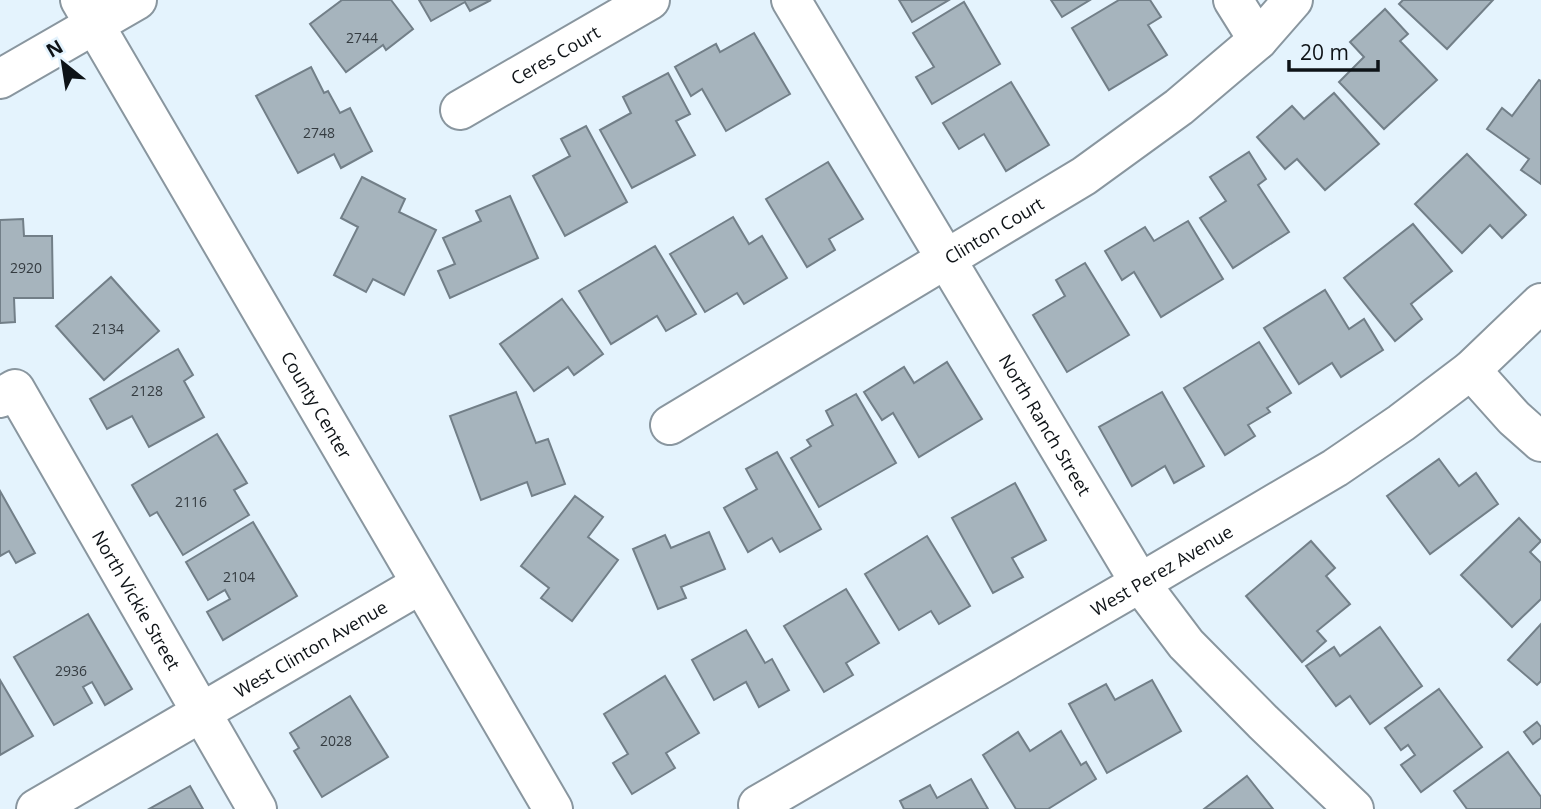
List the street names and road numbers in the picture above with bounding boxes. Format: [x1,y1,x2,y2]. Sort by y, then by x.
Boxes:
street label: Ceres Court [506,20,604,90]
street label: Clinton Court [940,191,1048,269]
street label: County Center [276,347,358,464]
street label: North Ranch Street [994,350,1097,500]
street label: West Perez Avenue [1086,519,1237,621]
street label: North Vickie Street [87,526,186,674]
street label: West Clinton Avenue [230,594,392,703]

